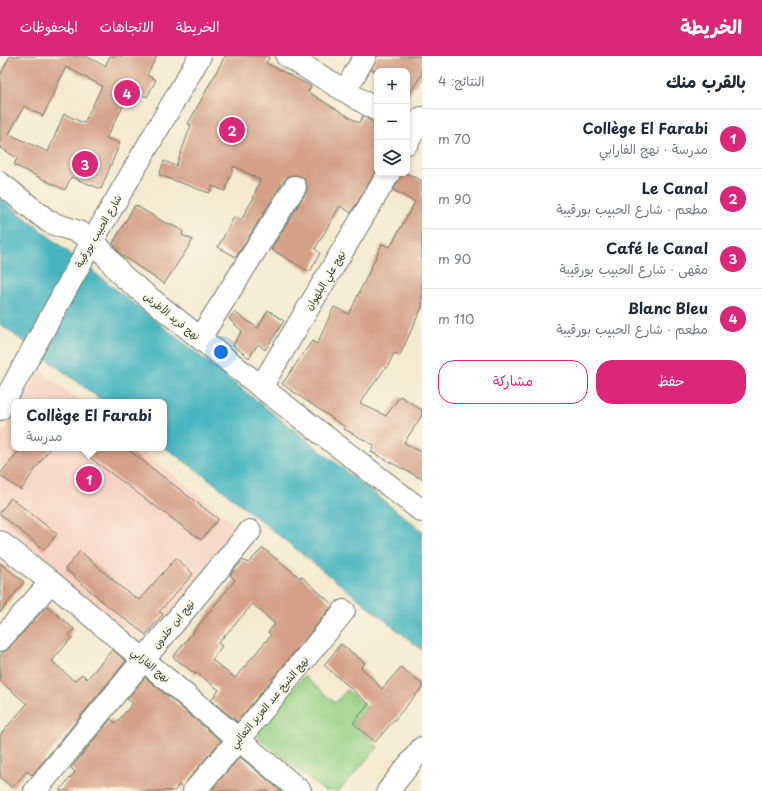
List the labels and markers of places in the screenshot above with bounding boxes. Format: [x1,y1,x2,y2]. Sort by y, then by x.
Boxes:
pin: 4 [114,78,140,108]
pin: 2 [219,115,245,145]
pin: 3 [72,149,98,179]
pin: 1 [76,464,102,494]

